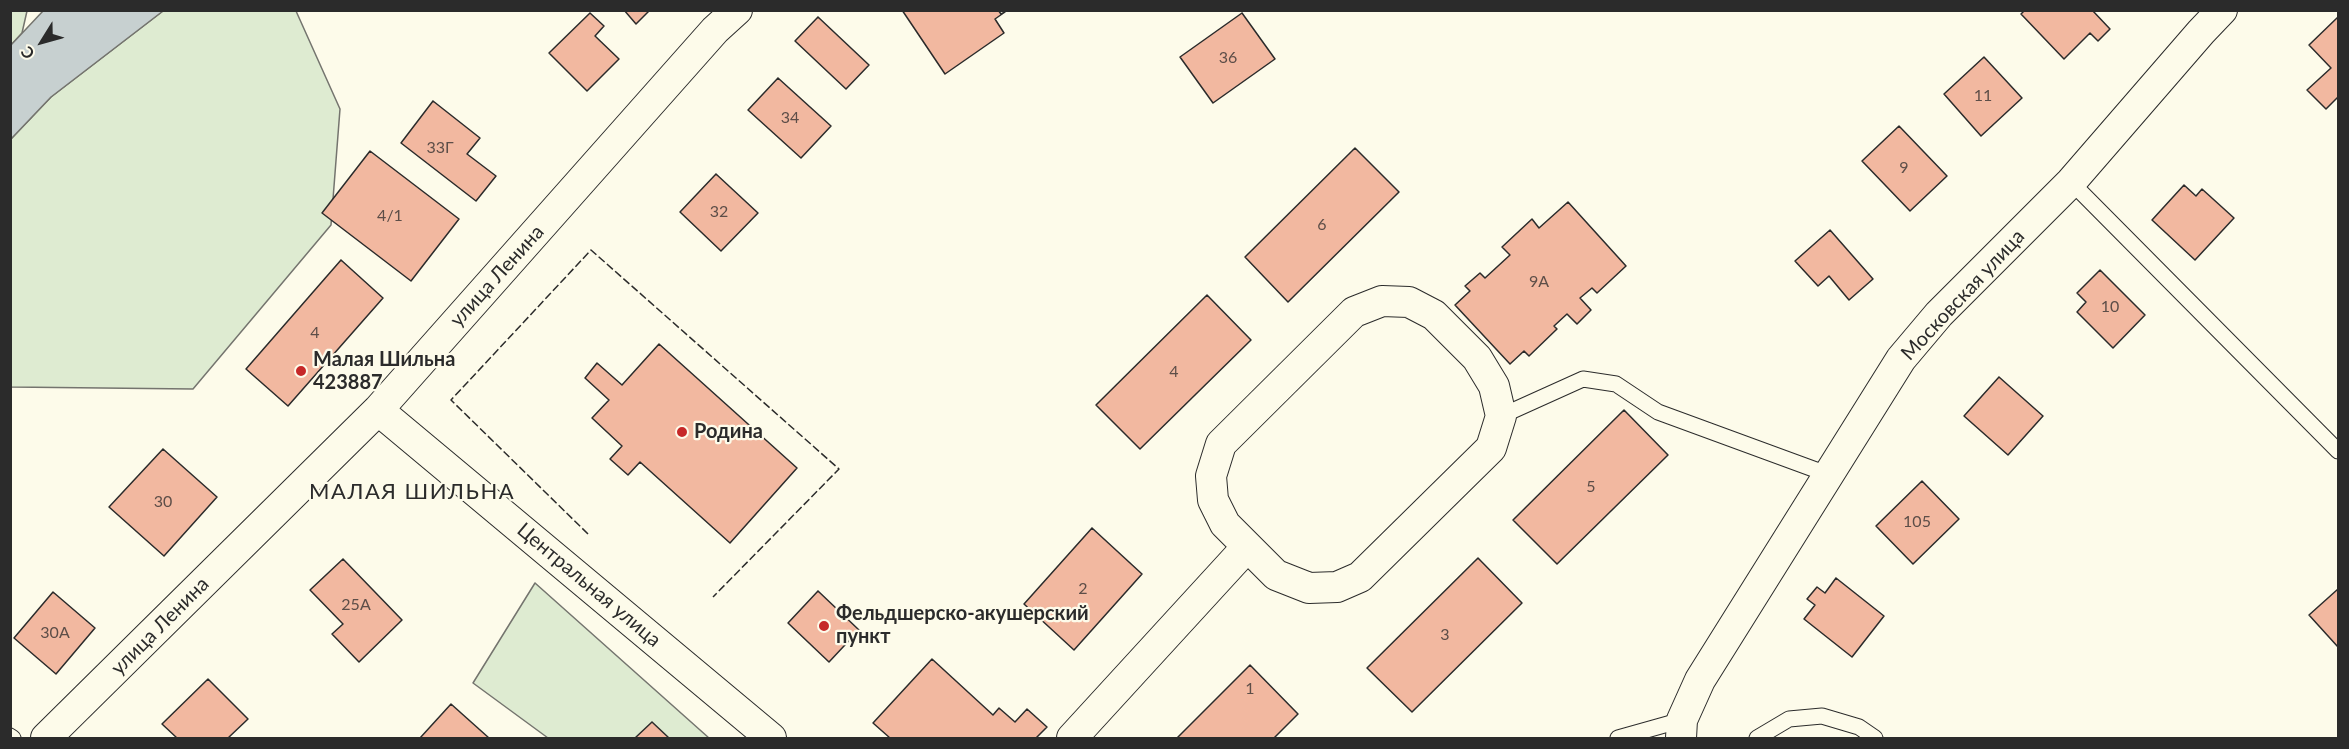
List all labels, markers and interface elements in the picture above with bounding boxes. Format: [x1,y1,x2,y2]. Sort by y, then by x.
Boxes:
north arrow [12,12,72,72]
text: С [16,43,38,63]
house number: 36 [1219,48,1237,68]
house number: 11 [1974,86,1992,106]
house number: 34 [781,108,799,128]
house number: 33Г [426,138,454,158]
house number: 9 [1899,158,1909,178]
house number: 32 [710,202,728,222]
house number: 4/1 [377,206,403,226]
house number: 6 [1317,215,1327,235]
street label: улица Ленина [445,220,549,332]
street label: Московская улица [1896,225,2030,365]
house number: 9А [1529,272,1549,292]
house number: 10 [2101,297,2119,317]
house number: 4 [310,323,320,343]
place label: Малая Шильна 423887 [313,348,455,395]
house number: 4 [1169,362,1179,382]
marker: Малая Шильна 423887 [294,364,308,378]
place label: Родина [694,420,763,444]
marker: Родина [675,425,689,439]
house number: 5 [1586,477,1596,497]
district label: МАЛАЯ ШИЛЬНА [309,479,515,505]
house number: 30 [154,492,172,512]
house number: 105 [1903,512,1931,532]
street label: Центральная улица [512,518,666,652]
street label: улица Ленина [106,572,214,680]
house number: 2 [1078,579,1088,599]
house number: 25А [341,595,371,615]
place label: Фельдшерско-акушерский пункт [836,602,1089,649]
marker: Фельдшерско-акушерский пункт [817,619,831,633]
house number: 30А [40,623,70,643]
house number: 3 [1440,625,1450,645]
house number: 1 [1245,679,1255,699]

